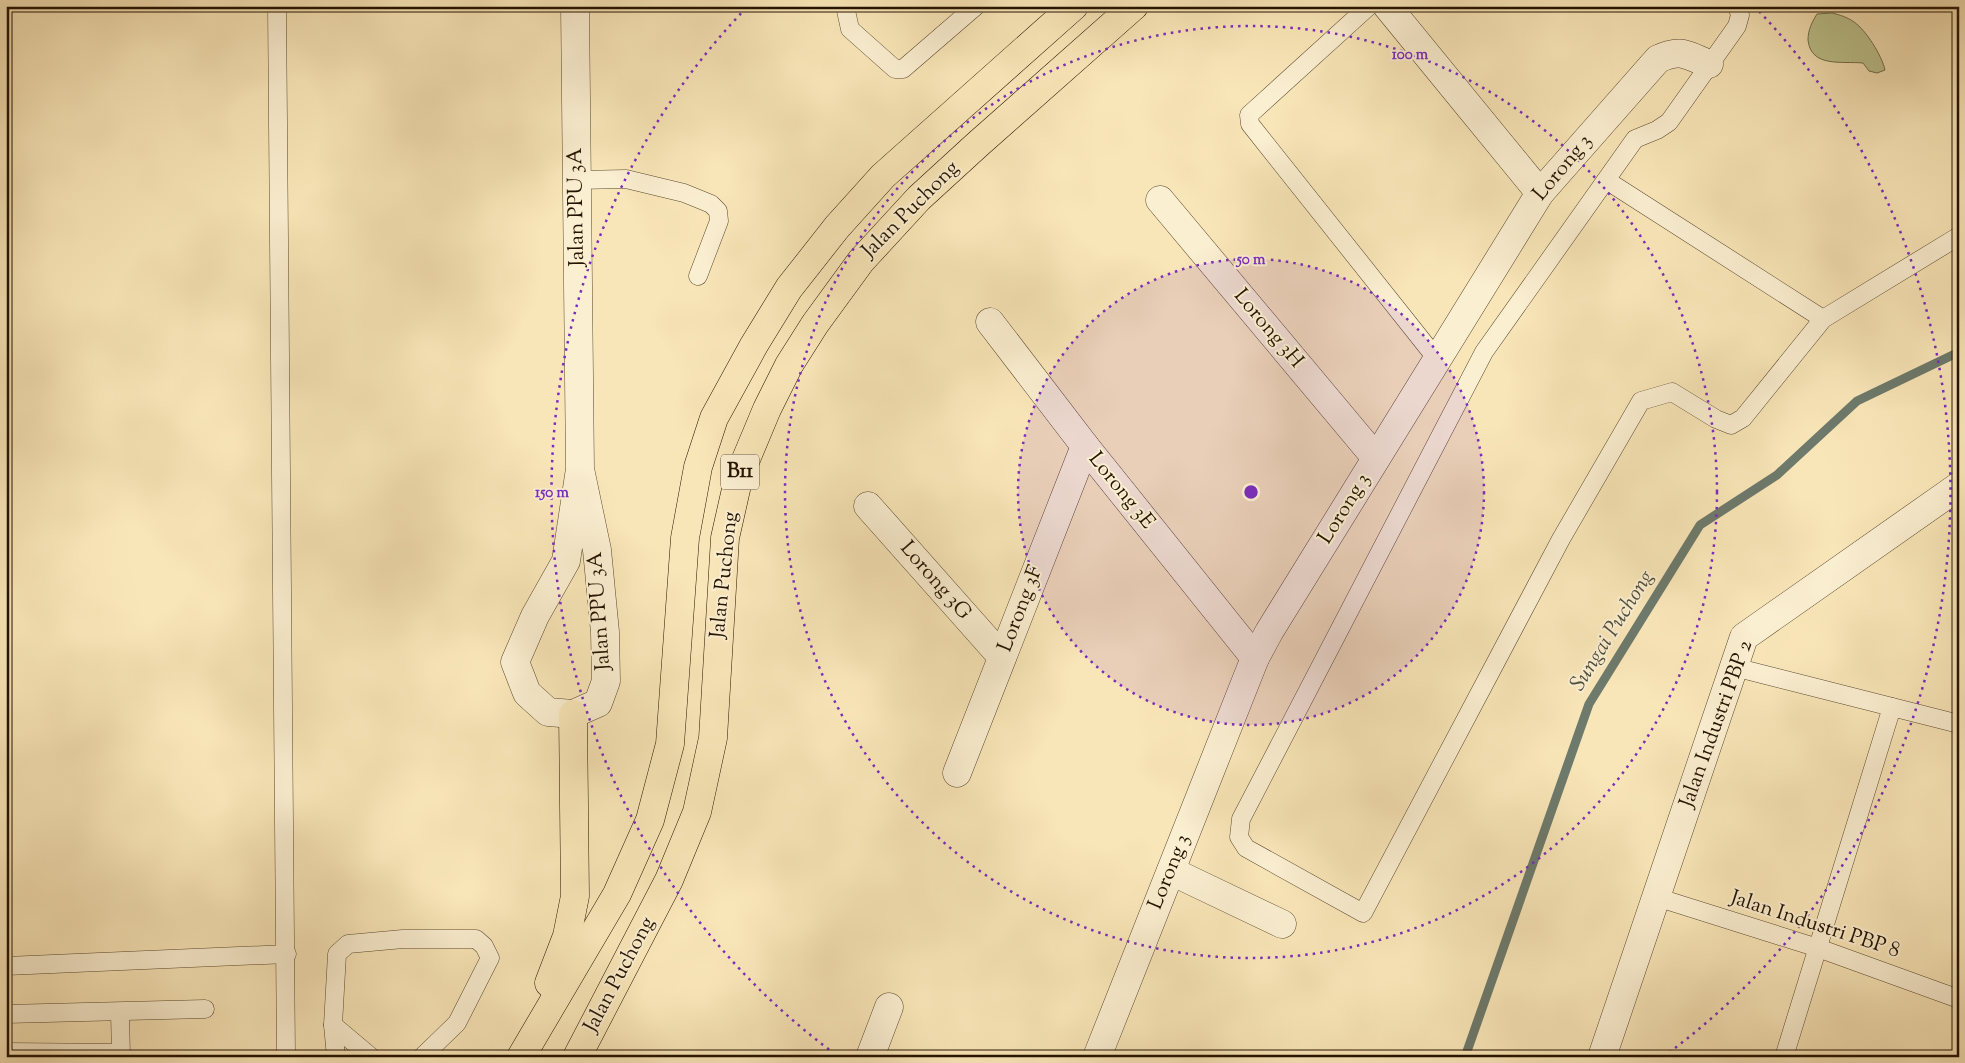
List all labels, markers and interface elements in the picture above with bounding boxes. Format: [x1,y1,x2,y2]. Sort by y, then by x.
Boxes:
text: 100 m [1392,45,1429,66]
street label: Lorong 3 [1526,128,1600,208]
street label: Jalan PPU 3A [561,147,593,268]
street label: Jalan Puchong [855,154,967,266]
text: 50 m [1236,250,1266,271]
street label: Lorong 3H [1226,283,1310,376]
street label: Lorong 3E [1081,446,1162,536]
road number: B11 [721,454,759,490]
street label: Lorong 3 [1311,468,1379,550]
text: 150 m [535,483,569,504]
centre of rings [1242,483,1260,501]
street label: Jalan Puchong [703,510,747,641]
street label: Lorong 3G [892,535,978,627]
street label: Jalan PPU 3A [581,551,619,672]
street label: Lorong 3F [991,561,1051,657]
water label: Sungai Puchong [1563,564,1663,698]
street label: Jalan Industri PBP 2 [1672,636,1761,813]
street label: Lorong 3 [1141,830,1199,914]
street label: Jalan Industri PBP 8 [1725,883,1904,967]
street label: Jalan Puchong [576,912,663,1039]

